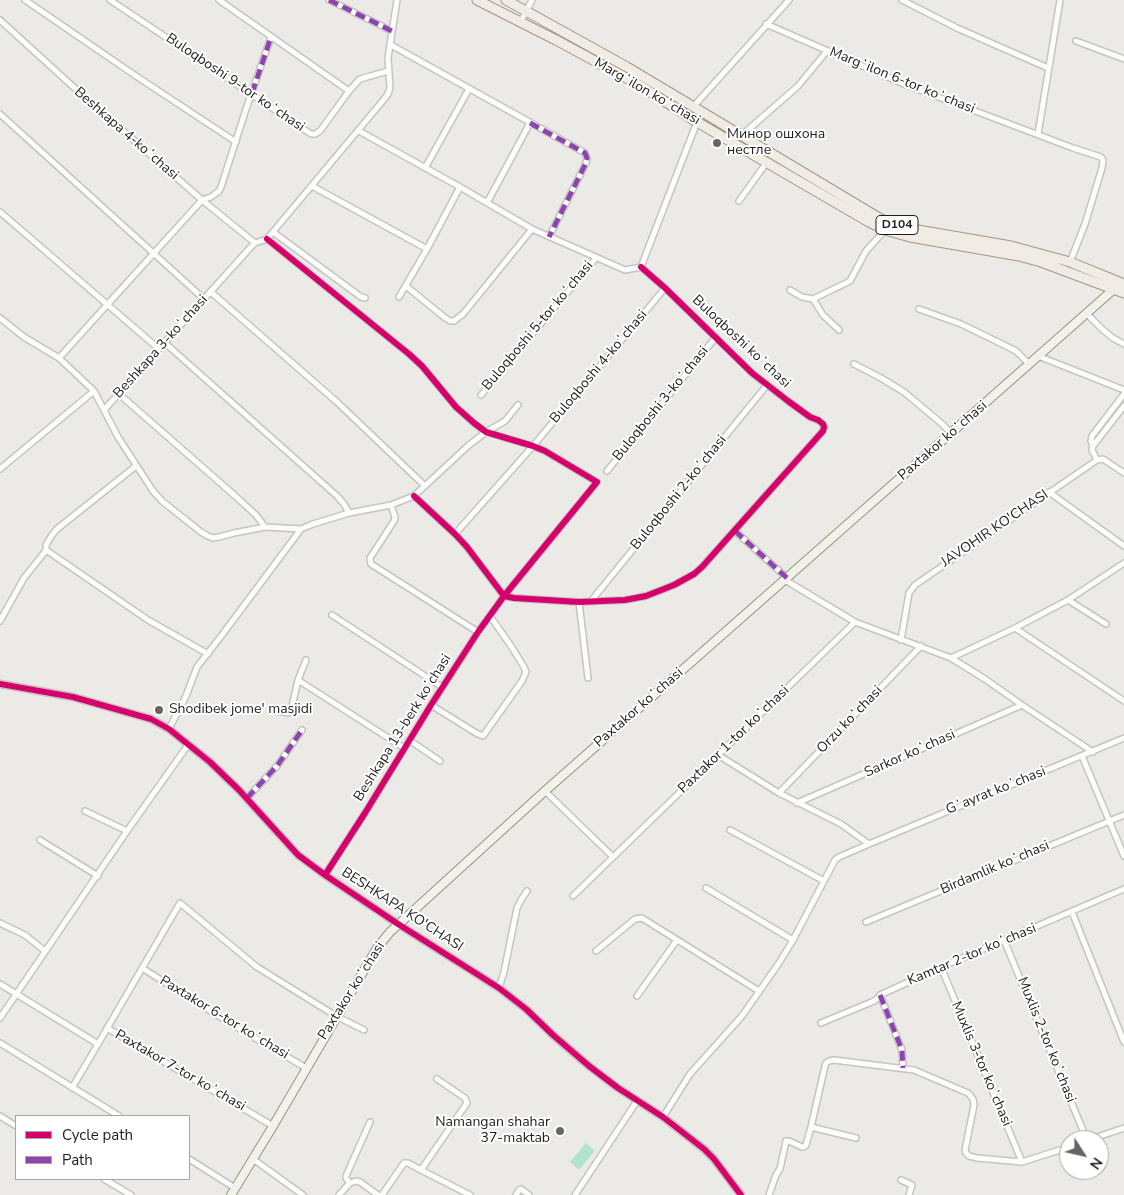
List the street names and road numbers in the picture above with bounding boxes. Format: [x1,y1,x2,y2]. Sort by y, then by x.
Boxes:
street label: Buloqboshi 9-tor koʻchasi [162,30,308,136]
street label: Margʻilon 6-tor koʻchasi [827,44,977,118]
street label: Margʻilon koʻchasi [591,55,703,129]
street label: Beshkapa 4-koʻchasi [70,84,182,184]
road number: D104 [876,216,918,234]
street label: Buloqboshi 5-tor koʻchasi [479,258,597,394]
street label: Beshkapa 3-koʻchasi [110,292,212,402]
street label: Buloqboshi koʻchasi [688,292,794,392]
street label: Buloqboshi 4-koʻchasi [547,307,651,427]
street label: Buloqboshi 3-koʻchasi [610,343,712,465]
street label: Paxtakor koʻchasi [895,398,991,484]
street label: Buloqboshi 2-koʻchasi [628,432,730,554]
street label: JAVOHIR KO'CHASI [938,487,1052,571]
street label: Beshkapa 13-berk koʼchasi [351,651,455,805]
street label: Paxtakor koʻchasi [591,665,687,751]
street label: Paxtakor 1-tor koʻchasi [675,683,793,797]
street label: Orzu koʻchasi [814,683,886,757]
street label: Sarkor koʻchasi [862,726,958,782]
street label: Gʻayrat koʻchasi [944,763,1048,819]
street label: Birdamlik koʻchasi [938,837,1052,899]
street label: BESHKAPA KO'CHASI [338,864,466,956]
street label: Kamtar 2-tor koʻchasi [905,920,1039,990]
street label: Paxtakor koʻchasi [315,939,389,1043]
street label: Paxtakor 6-tor koʻchasi [156,973,292,1063]
street label: Muxlis 2-tor koʻchasi [1013,975,1079,1105]
street label: Muxlis 3-tor koʻchasi [947,999,1015,1129]
street label: Paxtakor 7-tor koʻchasi [112,1027,248,1115]

